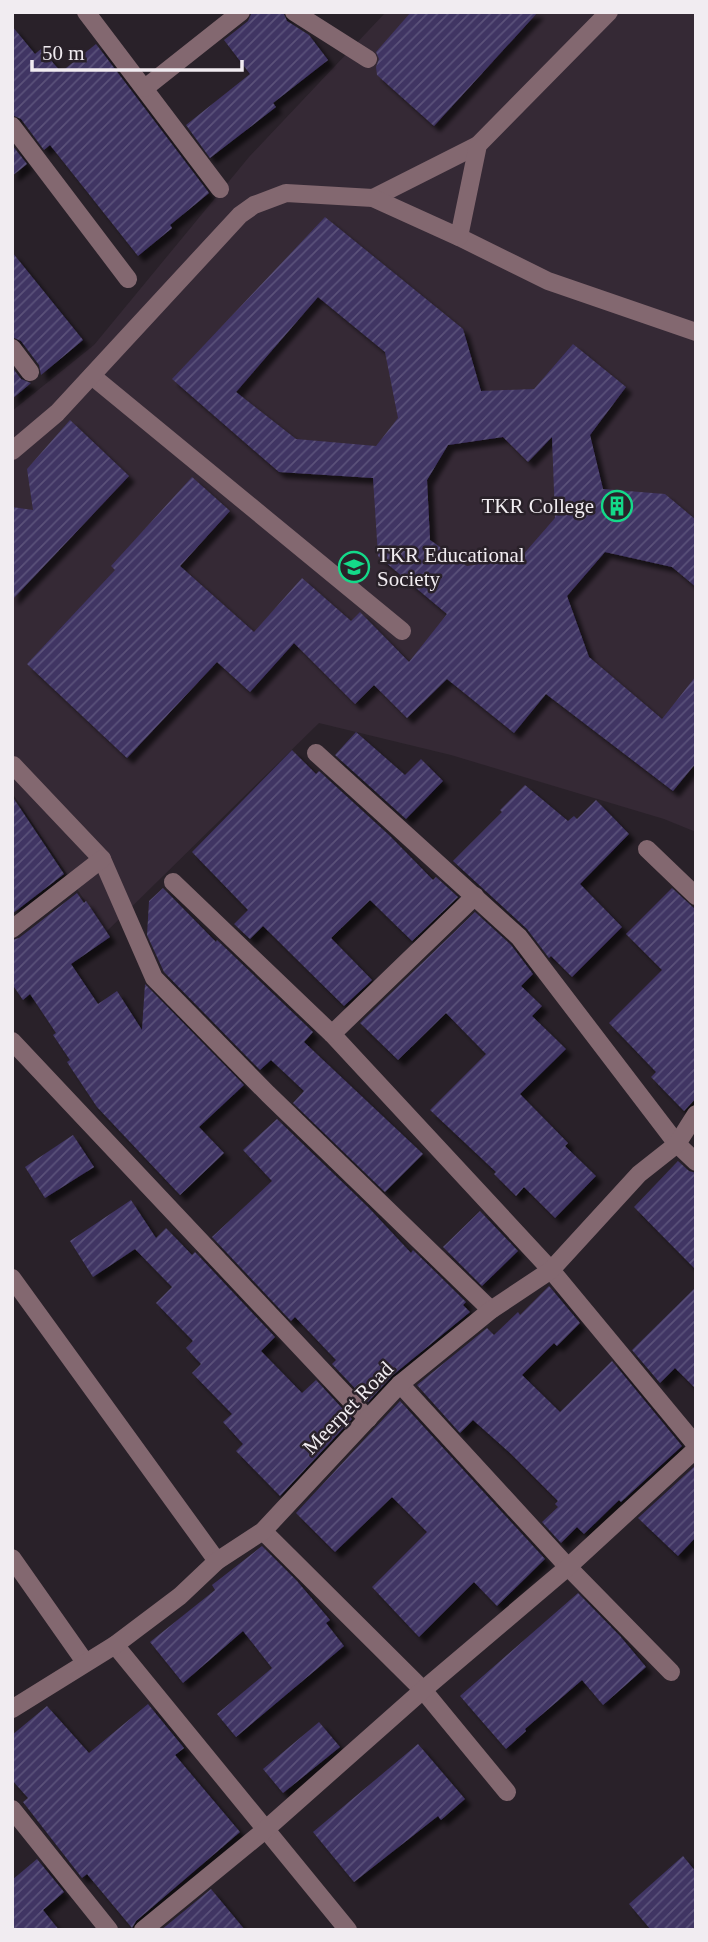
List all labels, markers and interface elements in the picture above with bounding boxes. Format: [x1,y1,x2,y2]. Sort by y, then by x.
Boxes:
scale bar [32,28,242,72]
text: 50 m [42,41,85,65]
building icon: TKR College [600,489,634,523]
place label: TKR College [481,494,594,518]
place label: TKR Educational Society [377,543,525,591]
school or university icon: TKR Educational Society [337,550,371,584]
street label: Meerpet Road [298,1356,398,1459]

